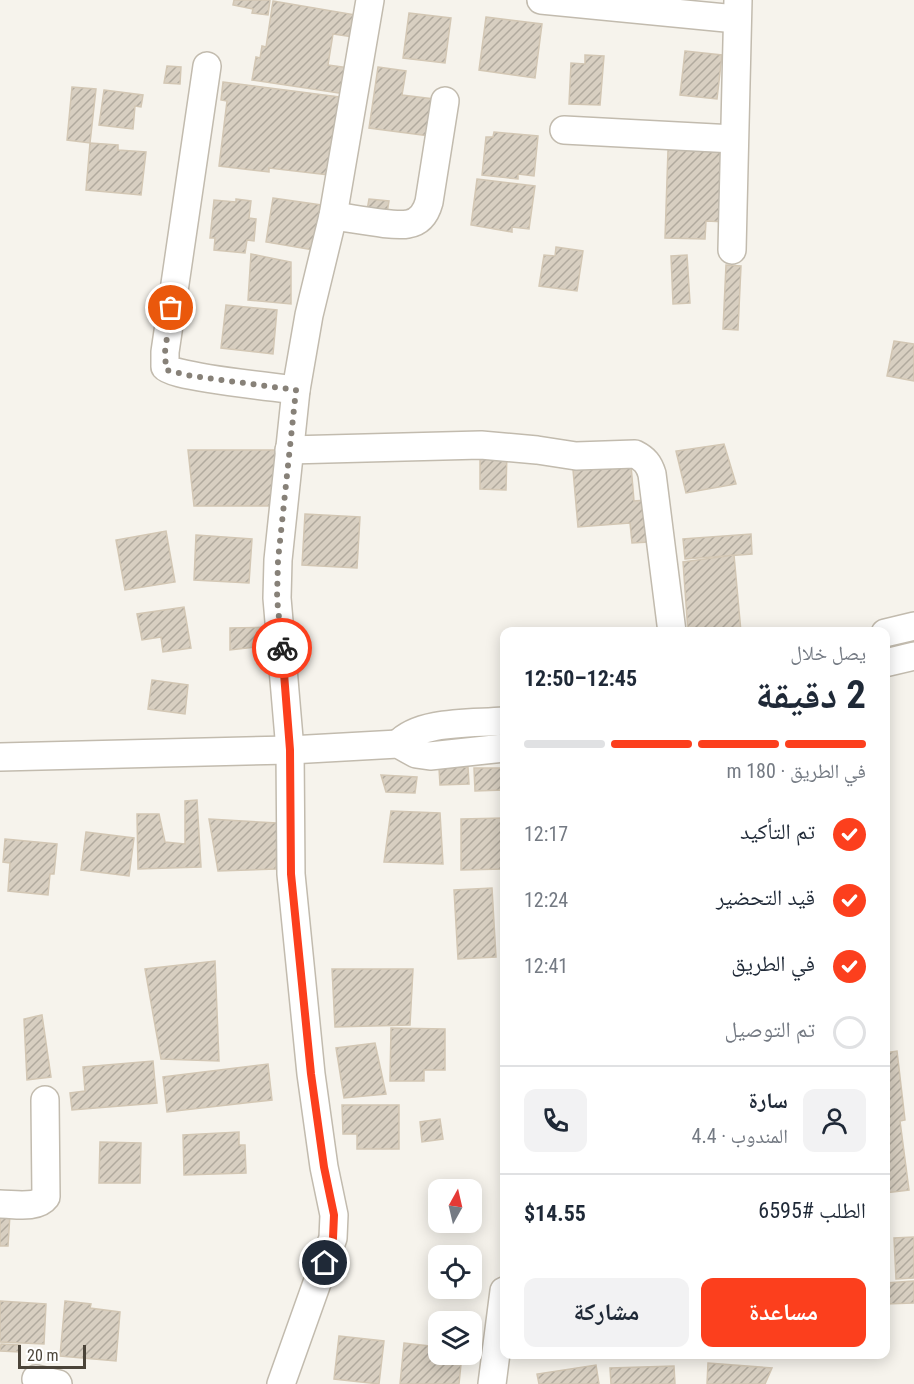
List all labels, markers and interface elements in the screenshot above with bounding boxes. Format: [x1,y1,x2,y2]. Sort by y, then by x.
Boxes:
pin [145,282,196,333]
icon: bag [154,291,187,324]
courier [252,618,312,678]
icon: bike [266,632,299,665]
text: يصل خلال [790,641,866,665]
text: 12:45–12:50 [524,666,637,691]
text: 2 دقيقة [755,672,866,718]
text: في الطريق · 180 m [727,759,866,783]
icon: check [833,818,866,851]
text: تم التأكيد [740,819,815,844]
text: 12:17 [524,822,568,846]
icon: check [833,884,866,917]
text: قيد التحضير [716,885,815,910]
text: 12:24 [524,888,568,912]
icon: check [833,950,866,983]
text: في الطريق [731,951,815,976]
text: 12:41 [524,954,568,978]
text: تم التوصيل [724,1017,815,1042]
text: سارة [749,1088,788,1113]
button: phone [524,1089,587,1152]
button: person [803,1089,866,1152]
text: المندوب · 4.4 [692,1124,788,1148]
north arrow [428,1179,482,1233]
map controls [428,1179,482,1365]
text: الطلب #6595 [758,1198,866,1223]
text: $14.55 [524,1201,586,1226]
pin [299,1237,350,1288]
button: locate [428,1245,482,1299]
icon: home [308,1246,341,1279]
button: مشاركة [524,1278,689,1347]
button: مساعدة [701,1278,866,1347]
button: layers [428,1311,482,1365]
scale bar [18,1342,86,1370]
text: 20 m [27,1346,59,1365]

